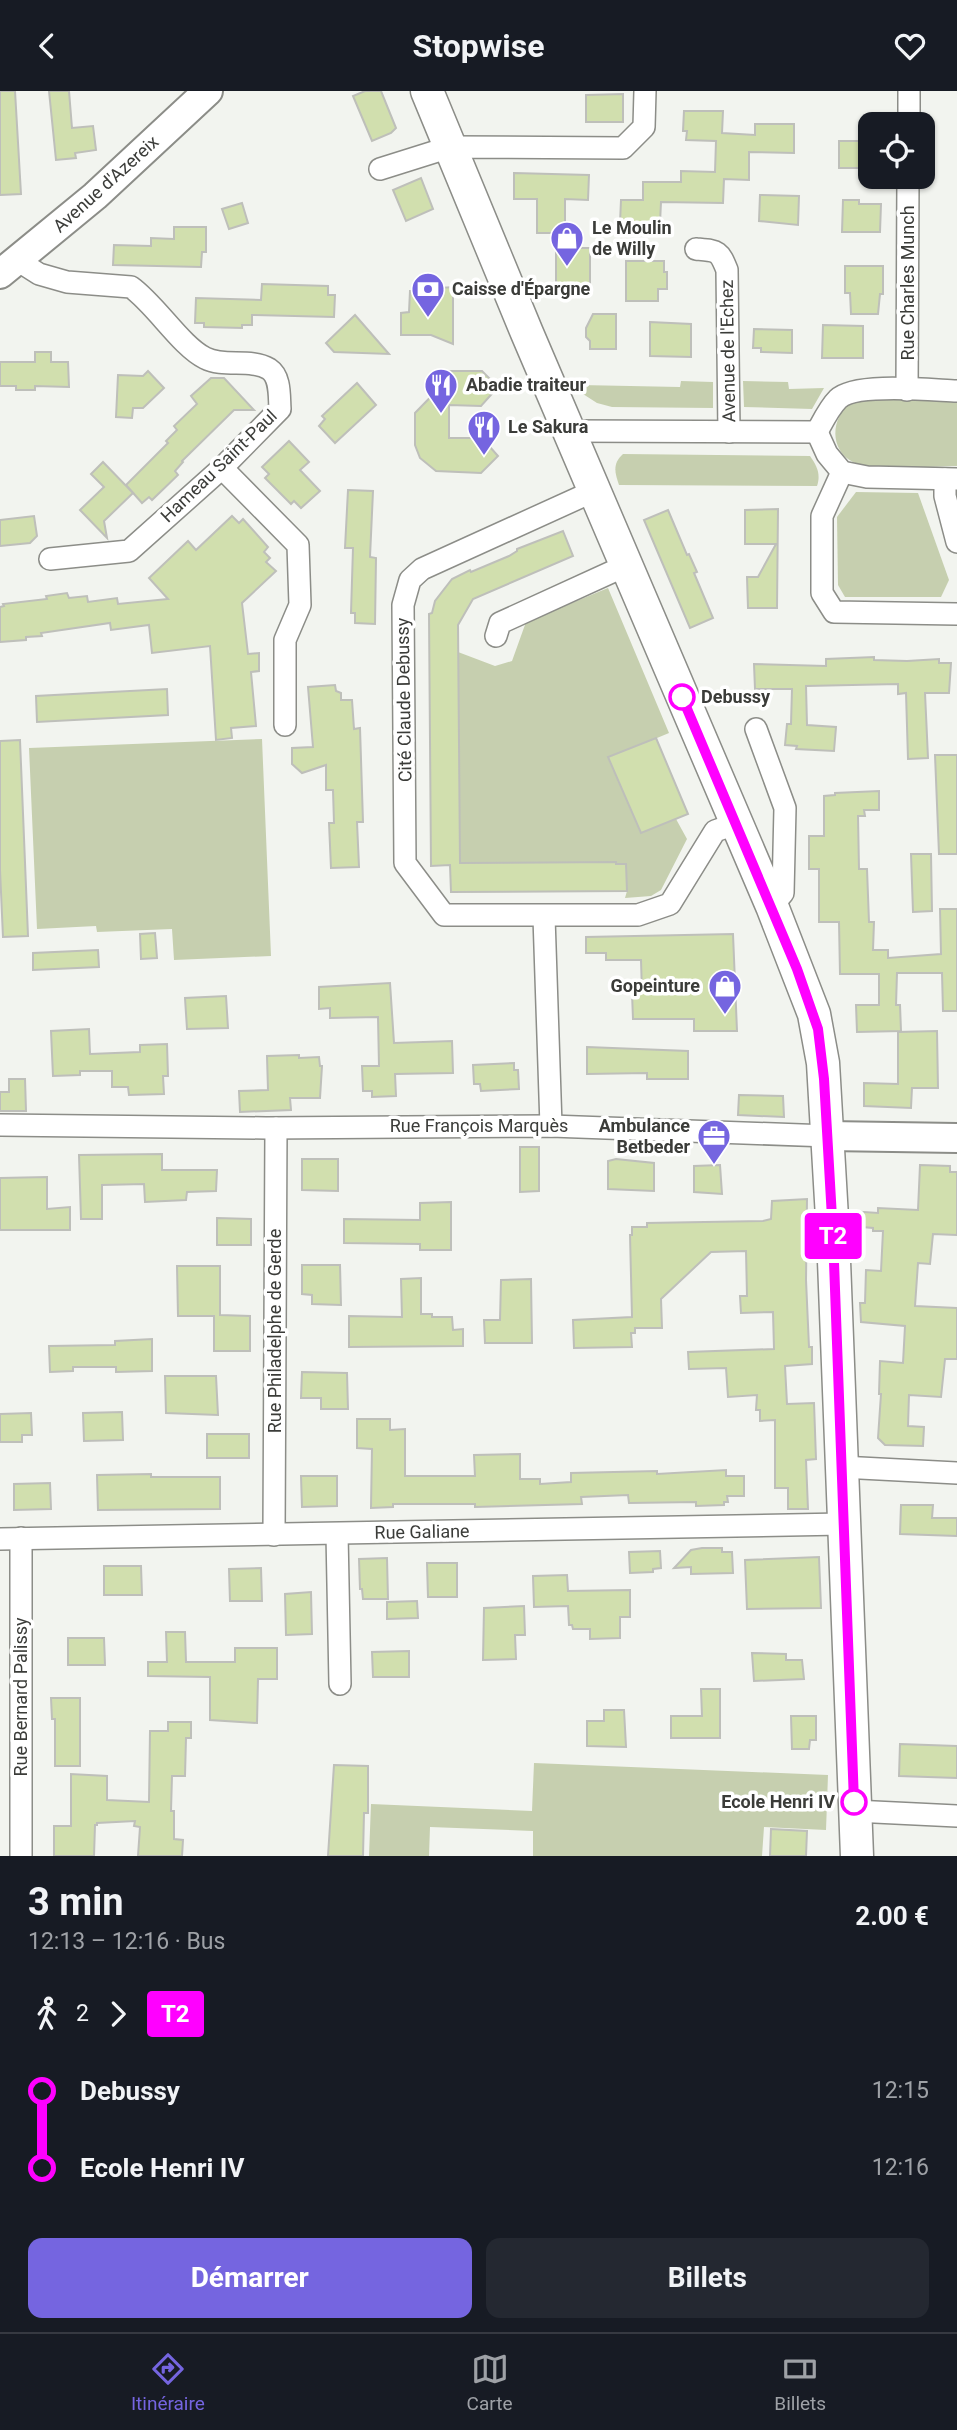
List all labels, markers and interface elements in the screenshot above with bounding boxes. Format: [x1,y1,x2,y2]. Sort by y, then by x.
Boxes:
icon: back [28,27,66,65]
text: Stopwise [413,27,544,65]
icon: heart [891,27,929,65]
map controls [858,112,935,189]
button: locate [858,112,935,189]
street label: Avenue d'Azereix [49,131,163,236]
street label: Rue Charles Munch [897,205,918,361]
place label: Le Moulin de Willy [592,217,672,259]
shop icon: Le Moulin de Willy [548,219,586,268]
bank icon: Caisse d'Épargne [409,270,447,319]
place label: Caisse d'Épargne [452,278,591,299]
street label: Avenue de l'Echez [716,279,739,423]
restaurant icon: Abadie traiteur [422,366,460,415]
place label: Abadie traiteur [466,374,587,395]
street label: Hameau Saint-Paul [156,405,281,526]
restaurant icon: Le Sakura [465,408,503,457]
place label: Le Sakura [508,416,589,437]
street label: Cité Claude Debussy [392,617,415,782]
marker: Debussy [669,684,695,710]
place label: Debussy [701,686,771,707]
shop icon: Gopeinture [706,967,744,1016]
place label: Gopeinture [611,975,700,996]
street label: Rue François Marquès [390,1115,568,1136]
place label: Ambulance Betbeder [599,1115,690,1157]
office icon: Ambulance Betbeder [695,1117,733,1166]
line badge: T2 [802,1213,864,1259]
text: T2 [819,1222,847,1250]
street label: Rue Philadelphe de Gerde [264,1229,285,1433]
street label: Rue Galiane [374,1520,470,1543]
street label: Rue Bernard Palissy [10,1617,31,1777]
marker: Ecole Henri IV [841,1789,867,1815]
place label: Ecole Henri IV [721,1791,835,1812]
text: 3 min [28,1880,124,1924]
text: 2.00 € [855,1901,929,1931]
text: 12:13 – 12:16 · Bus [28,1928,225,1955]
icon: walk [28,1995,66,2033]
icon: forward [99,1995,137,2033]
text: 2 [76,2000,89,2027]
text: T2 [161,2000,190,2028]
text: Debussy [80,2076,180,2106]
text: 12:15 [872,2077,929,2104]
text: Ecole Henri IV [80,2153,244,2183]
text: 12:16 [872,2154,929,2181]
button: Démarrer [28,2238,472,2318]
button: Billets [486,2238,929,2318]
tab: Itinéraire [131,2350,205,2415]
tab: Carte [467,2350,513,2415]
tab: Billets [774,2350,826,2415]

